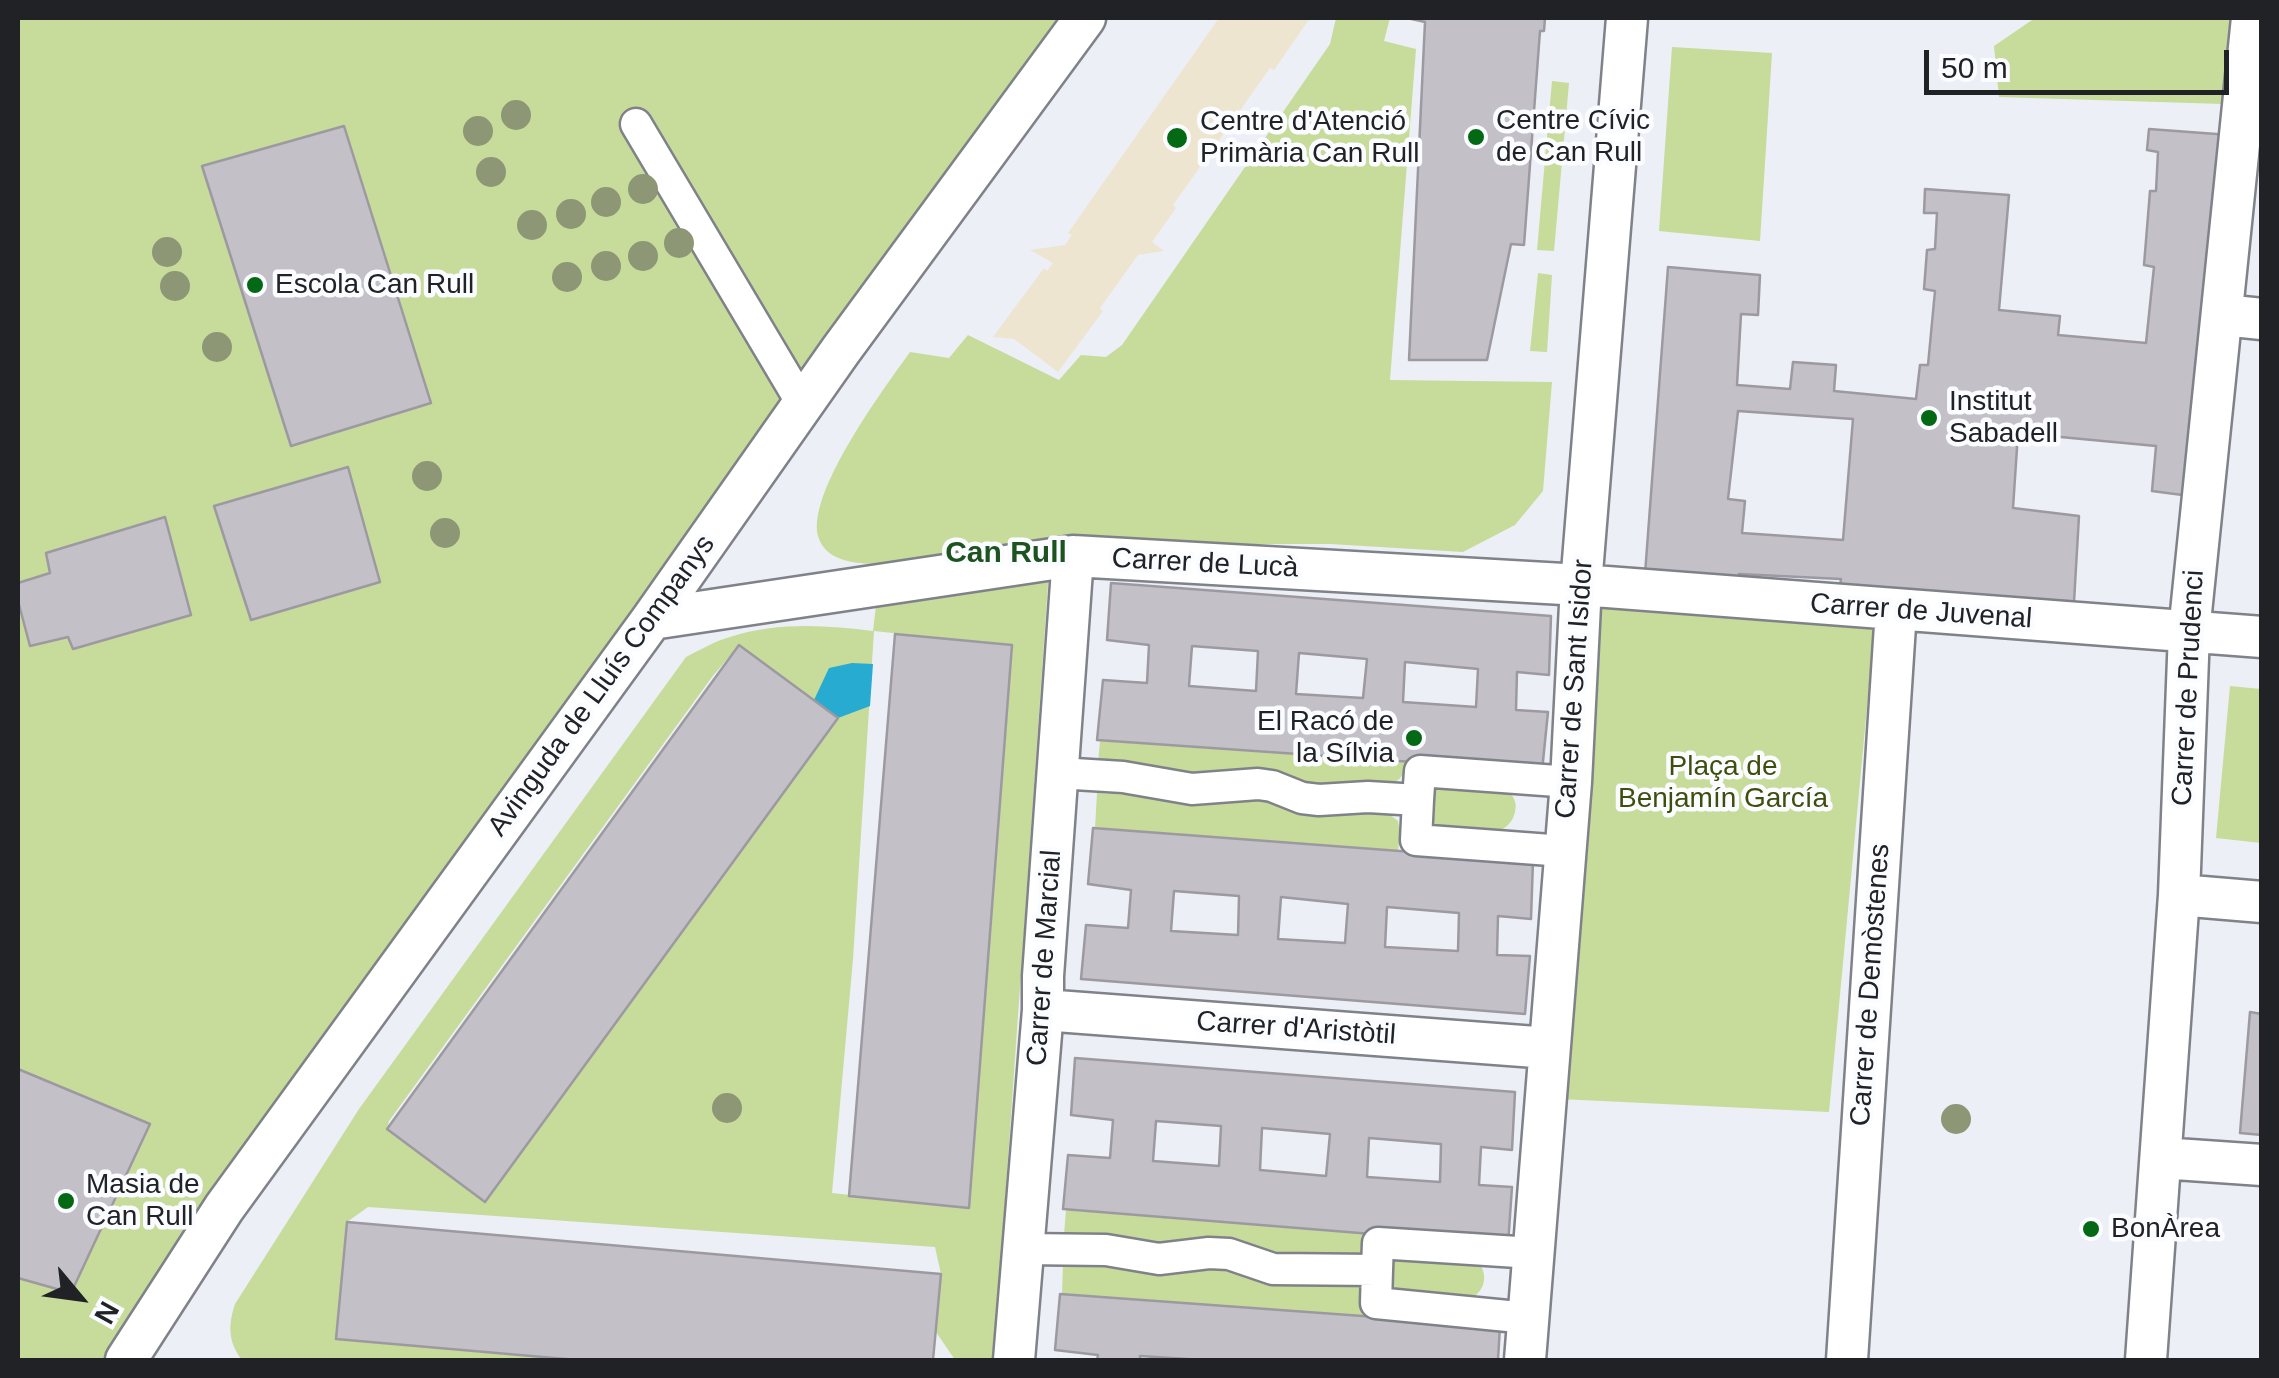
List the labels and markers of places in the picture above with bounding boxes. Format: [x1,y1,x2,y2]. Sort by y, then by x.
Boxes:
place label: Centre Cívic de Can Rull [1496,104,1650,170]
place label: Centre d'Atenció Primària Can Rull [1200,105,1419,171]
marker: Centre d'Atenció Primària Can Rull [1164,125,1190,151]
marker: Centre Cívic de Can Rull [1465,126,1487,148]
place label: Escola Can Rull [275,268,474,302]
marker: Escola Can Rull [244,274,266,296]
place label: Institut Sabadell [1949,385,2058,451]
marker: Institut Sabadell [1918,407,1940,429]
place label: El Racó de la Sílvia [1257,705,1394,771]
marker: El Racó de la Sílvia [1403,727,1425,749]
place label: Masia de Can Rull [86,1168,200,1234]
marker: Masia de Can Rull [55,1190,77,1212]
place label: BonÀrea [2111,1212,2220,1246]
marker: BonÀrea [2080,1218,2102,1240]

